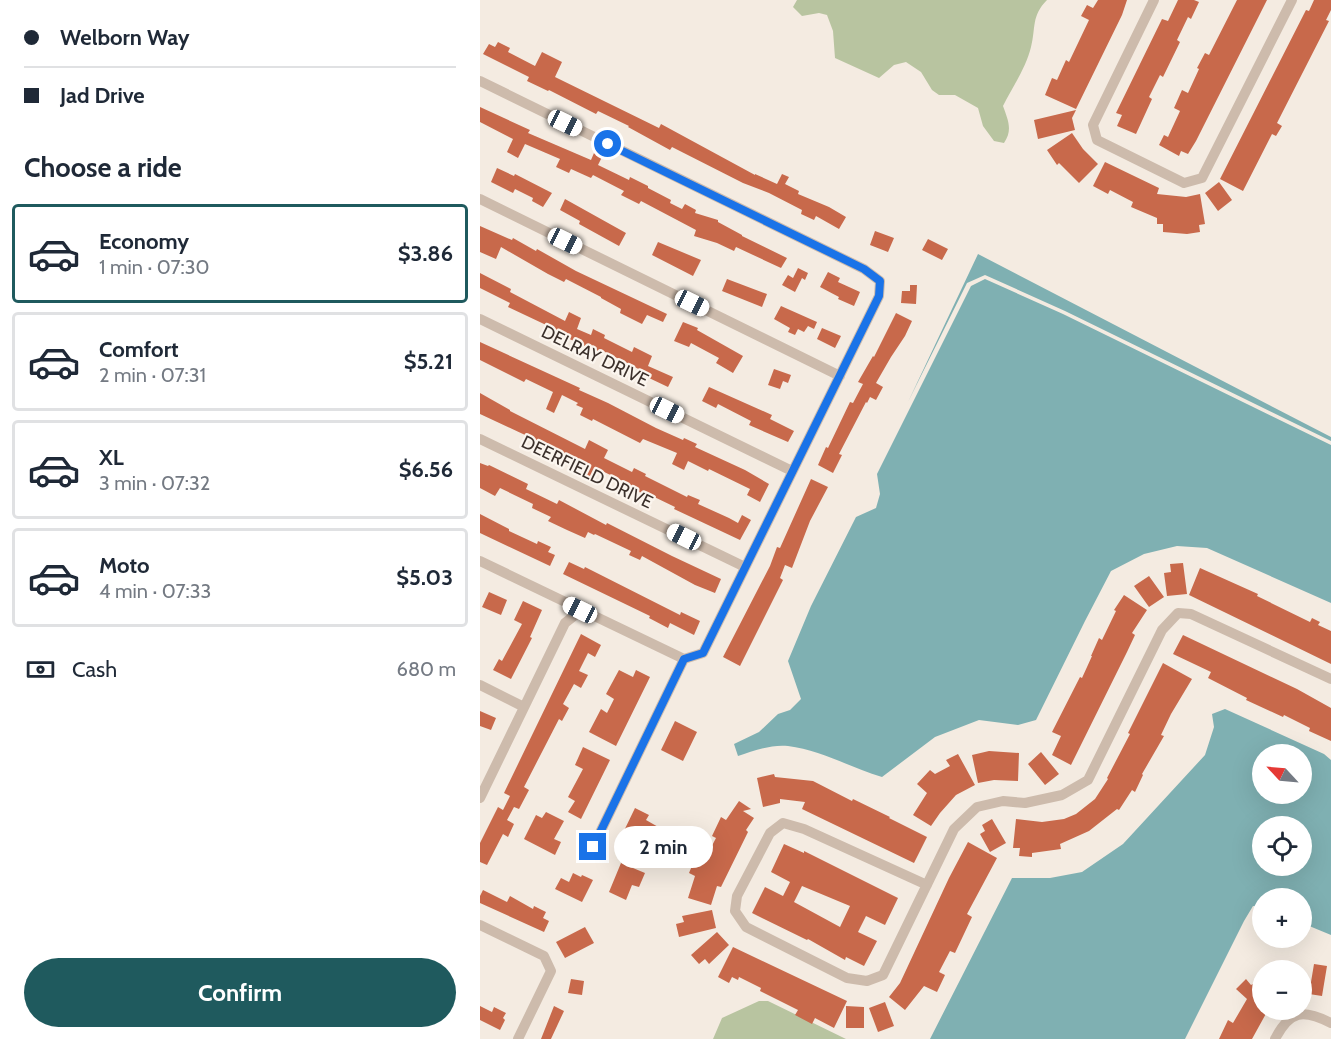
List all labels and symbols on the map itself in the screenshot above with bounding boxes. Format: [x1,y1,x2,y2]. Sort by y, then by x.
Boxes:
car [545,107,585,139]
route start [594,130,621,157]
car [545,225,585,257]
car [672,287,712,319]
street label: DELRAY DRIVE [538,321,652,391]
car [647,394,687,426]
street label: DEERFIELD DRIVE [518,431,656,513]
car [664,521,704,553]
car [560,594,600,626]
north arrow [1252,744,1312,804]
callout: 2 min [614,826,713,868]
route end [579,833,606,860]

